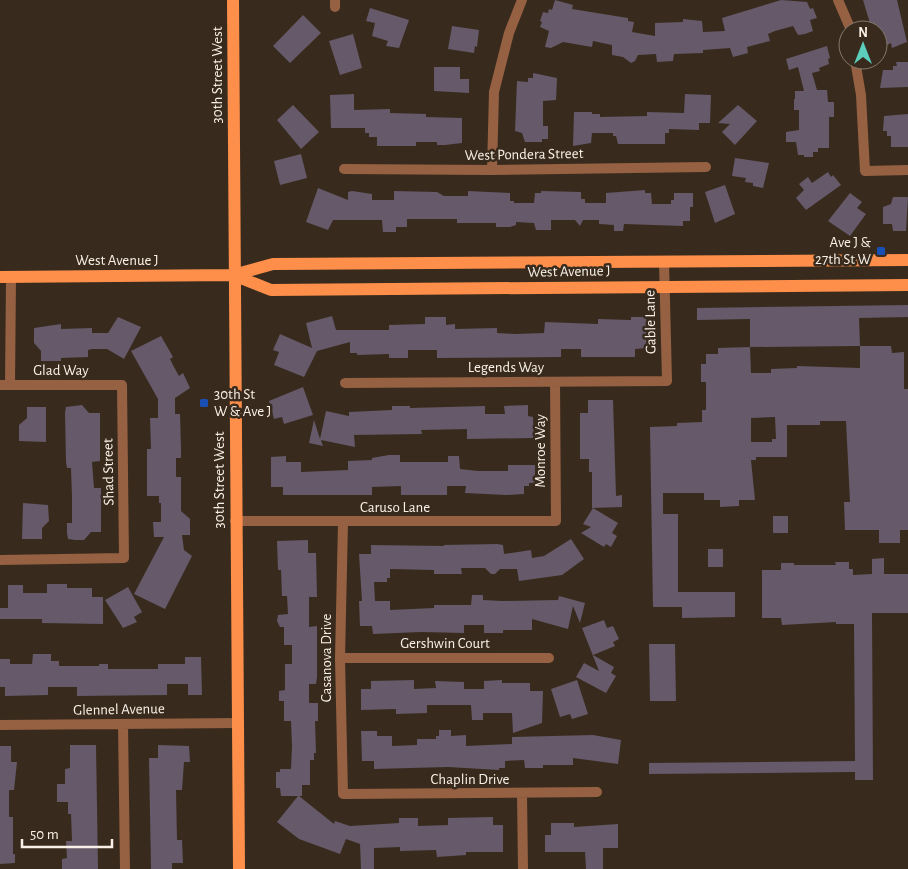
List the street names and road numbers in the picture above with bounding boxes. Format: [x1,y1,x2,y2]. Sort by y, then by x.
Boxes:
street label: 30th Street West [210,26,225,123]
street label: West Pondera Street [465,146,584,163]
street label: West Avenue J [75,253,159,268]
street label: West Avenue J [527,263,611,280]
street label: Gable Lane [642,290,659,354]
street label: Legends Way [468,360,545,375]
street label: Glad Way [33,363,89,378]
street label: Monroe Way [533,414,548,488]
street label: 30th Street West [212,431,227,528]
street label: Shad Street [100,438,117,506]
street label: Caruso Lane [360,500,430,515]
street label: Casanova Drive [319,614,334,702]
street label: Gershwin Court [400,636,490,651]
street label: Glennel Avenue [73,701,165,718]
street label: Chaplin Drive [431,772,510,787]

